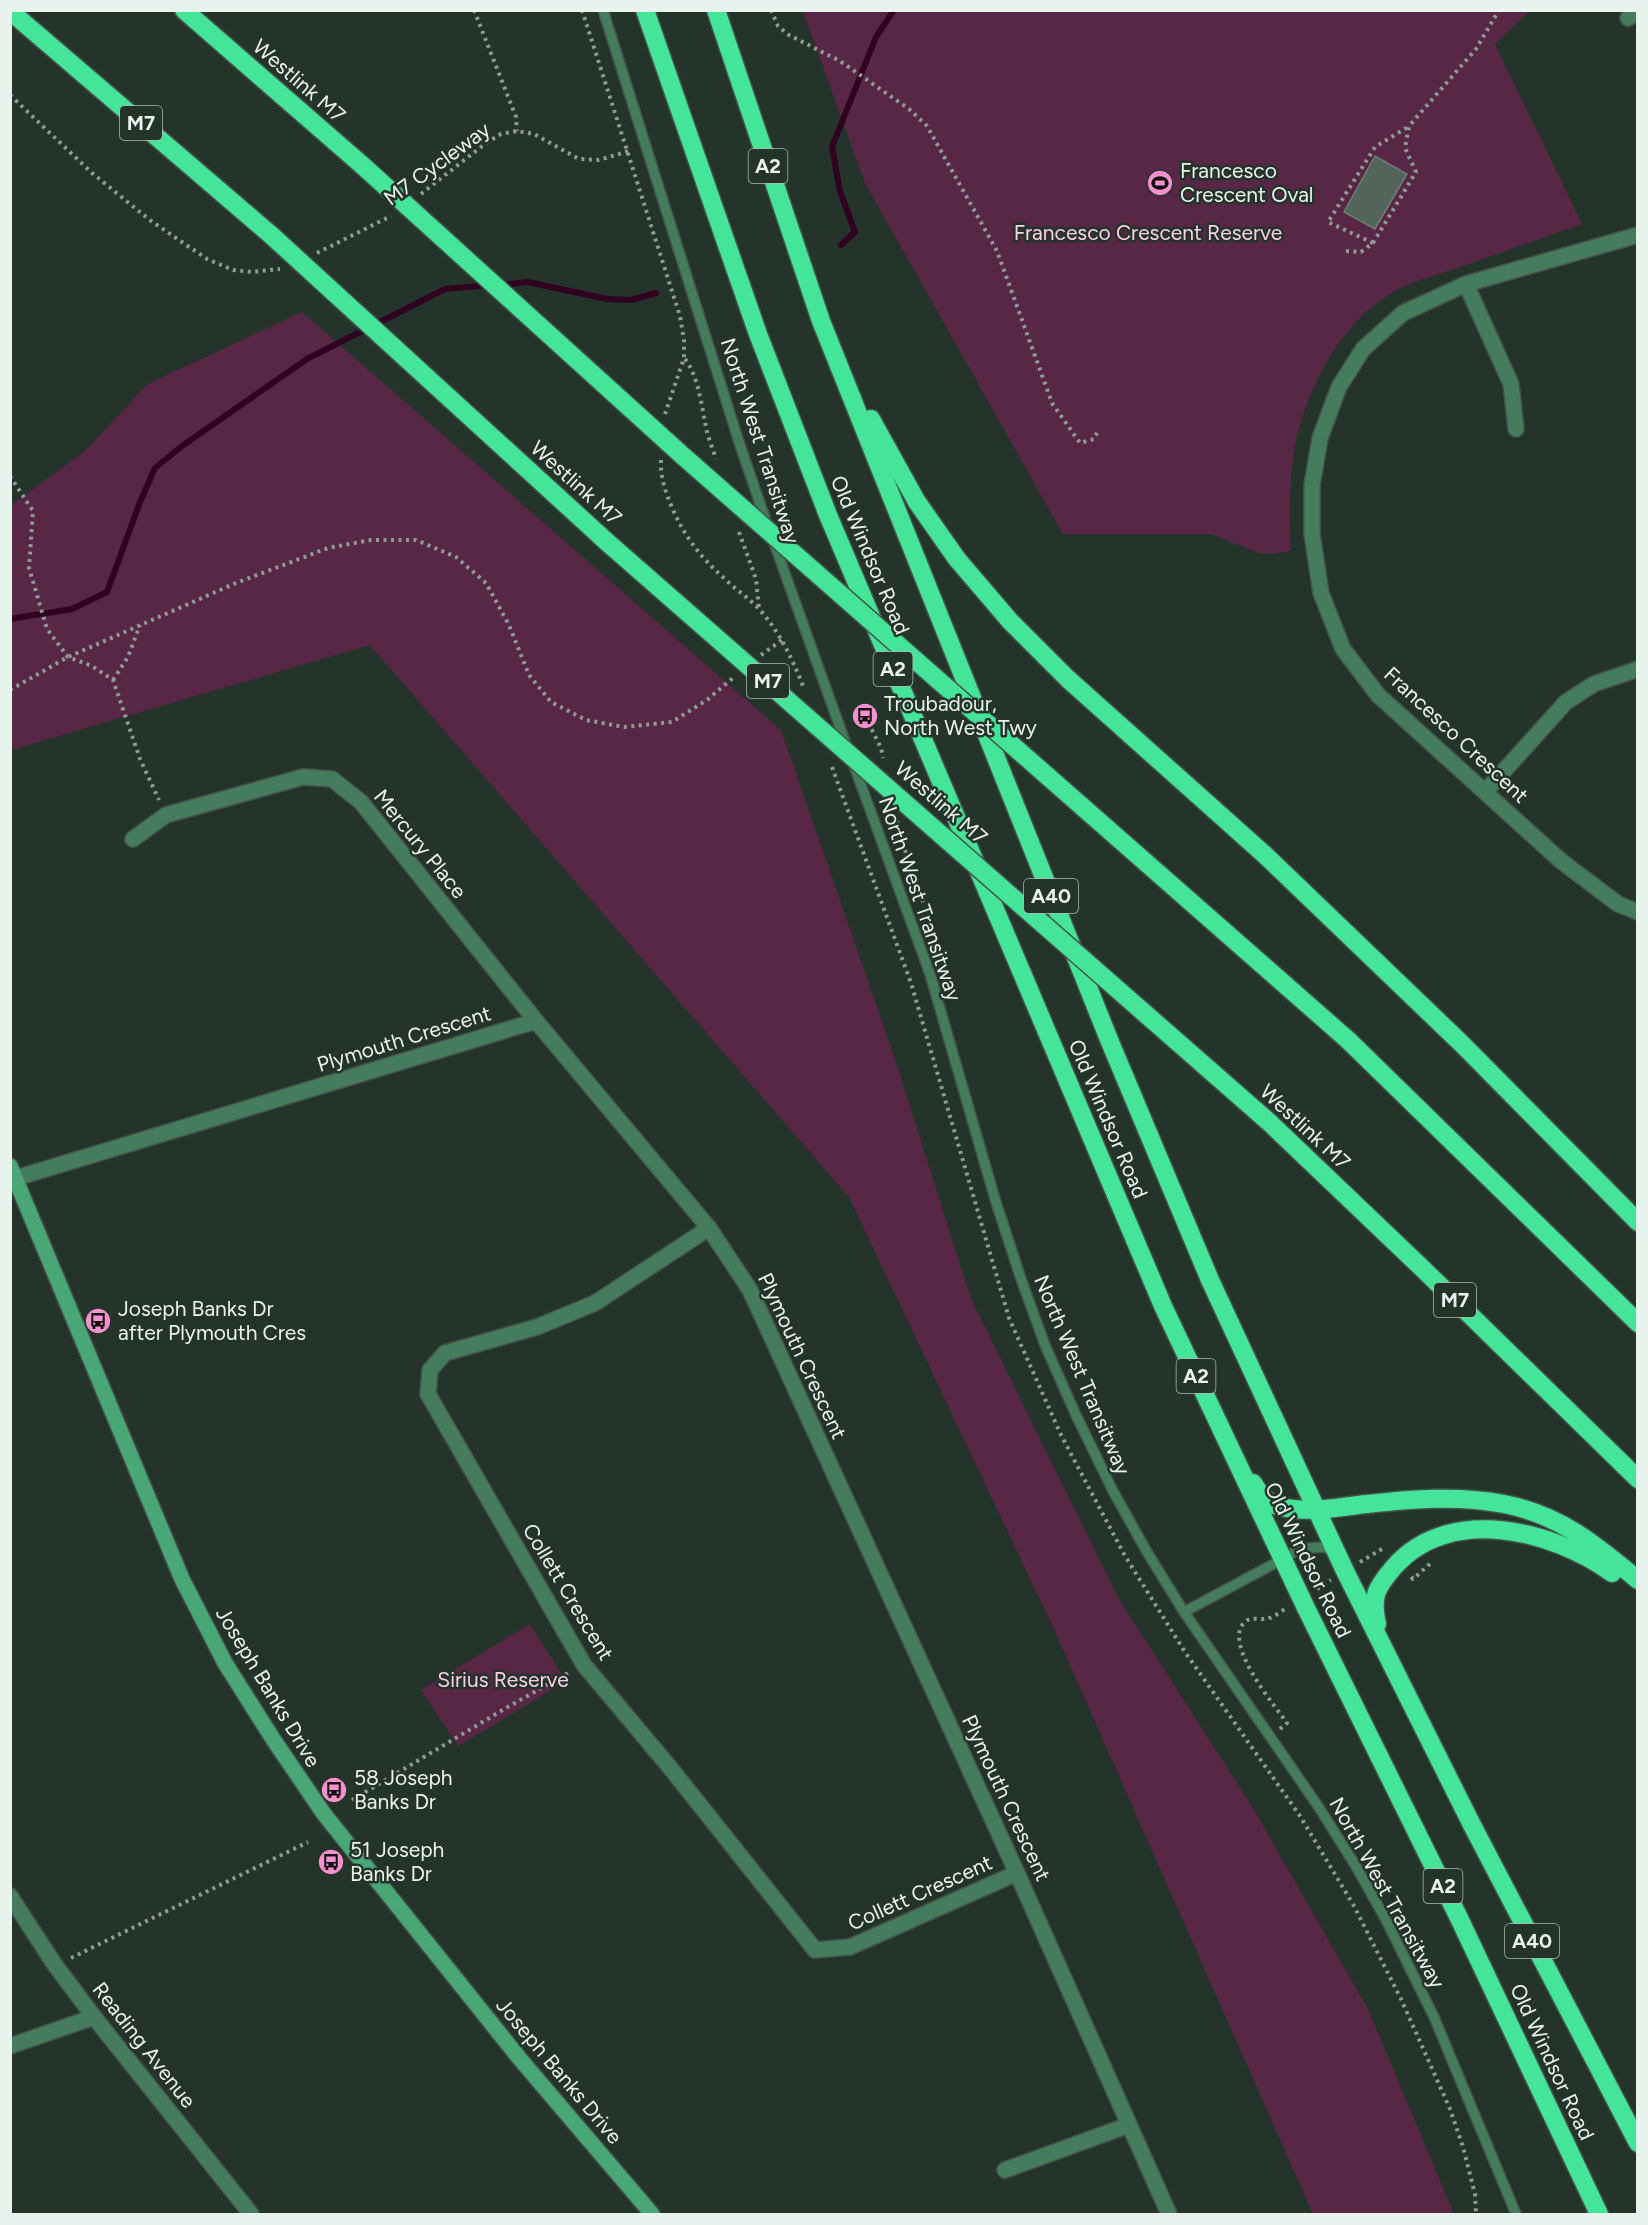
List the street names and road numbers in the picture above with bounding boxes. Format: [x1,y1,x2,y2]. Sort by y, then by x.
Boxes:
street label: Westlink M7 [248,34,351,127]
road number: M7 [120,106,162,140]
street label: M7 Cycleway [379,117,495,210]
road number: A2 [748,149,788,183]
street label: North West Transitway [715,335,806,547]
street label: Westlink M7 [526,435,627,530]
street label: Old Windsor Road [826,472,915,638]
road number: A2 [874,652,912,686]
street label: Francesco Crescent [1379,661,1534,808]
road number: M7 [747,664,789,698]
street label: Westlink M7 [890,756,993,849]
street label: Mercury Place [369,784,472,903]
street label: North West Transitway [874,793,967,1004]
road number: A40 [1024,879,1078,913]
street label: Plymouth Crescent [314,1000,494,1077]
street label: Old Windsor Road [1064,1036,1153,1202]
street label: Westlink M7 [1255,1079,1356,1175]
street label: Plymouth Crescent [753,1269,852,1443]
street label: North West Transitway [1029,1271,1136,1478]
road number: M7 [1434,1283,1476,1317]
road number: A2 [1176,1359,1216,1393]
street label: Old Windsor Road [1260,1478,1357,1642]
street label: Collett Crescent [518,1519,619,1665]
street label: Joseph Banks Drive [211,1602,326,1771]
street label: Plymouth Crescent [957,1711,1056,1885]
street label: North West Transitway [1324,1793,1450,1993]
street label: Collett Crescent [844,1850,996,1936]
road number: A2 [1424,1869,1462,1903]
road number: A40 [1505,1924,1559,1958]
street label: Reading Avenue [88,1977,201,2113]
street label: Old Windsor Road [1505,1979,1600,2144]
street label: Joseph Banks Drive [491,1993,628,2149]

